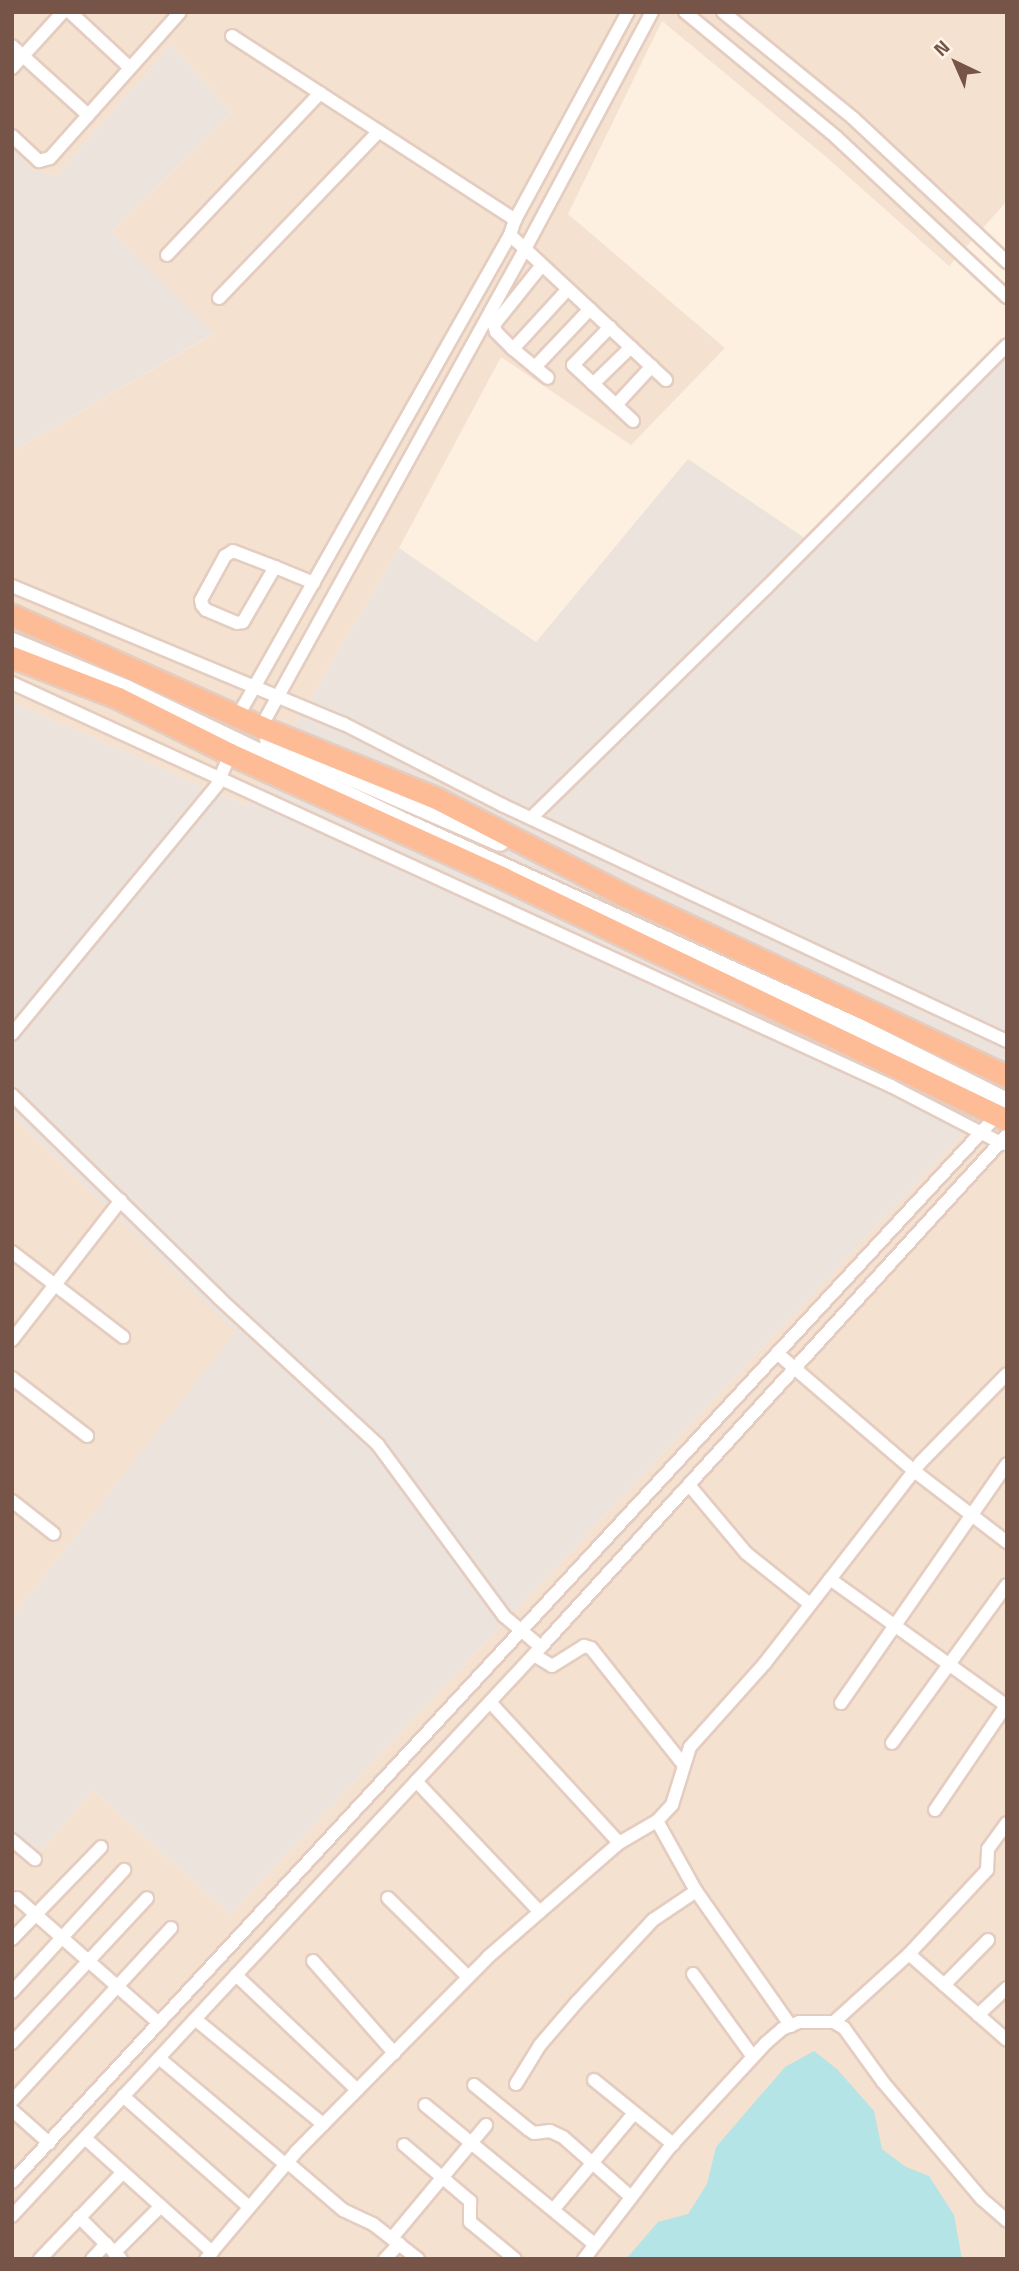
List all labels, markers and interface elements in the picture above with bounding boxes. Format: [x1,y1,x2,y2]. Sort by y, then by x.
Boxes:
north arrow [921,28,991,98]
text: N [926,33,956,63]

